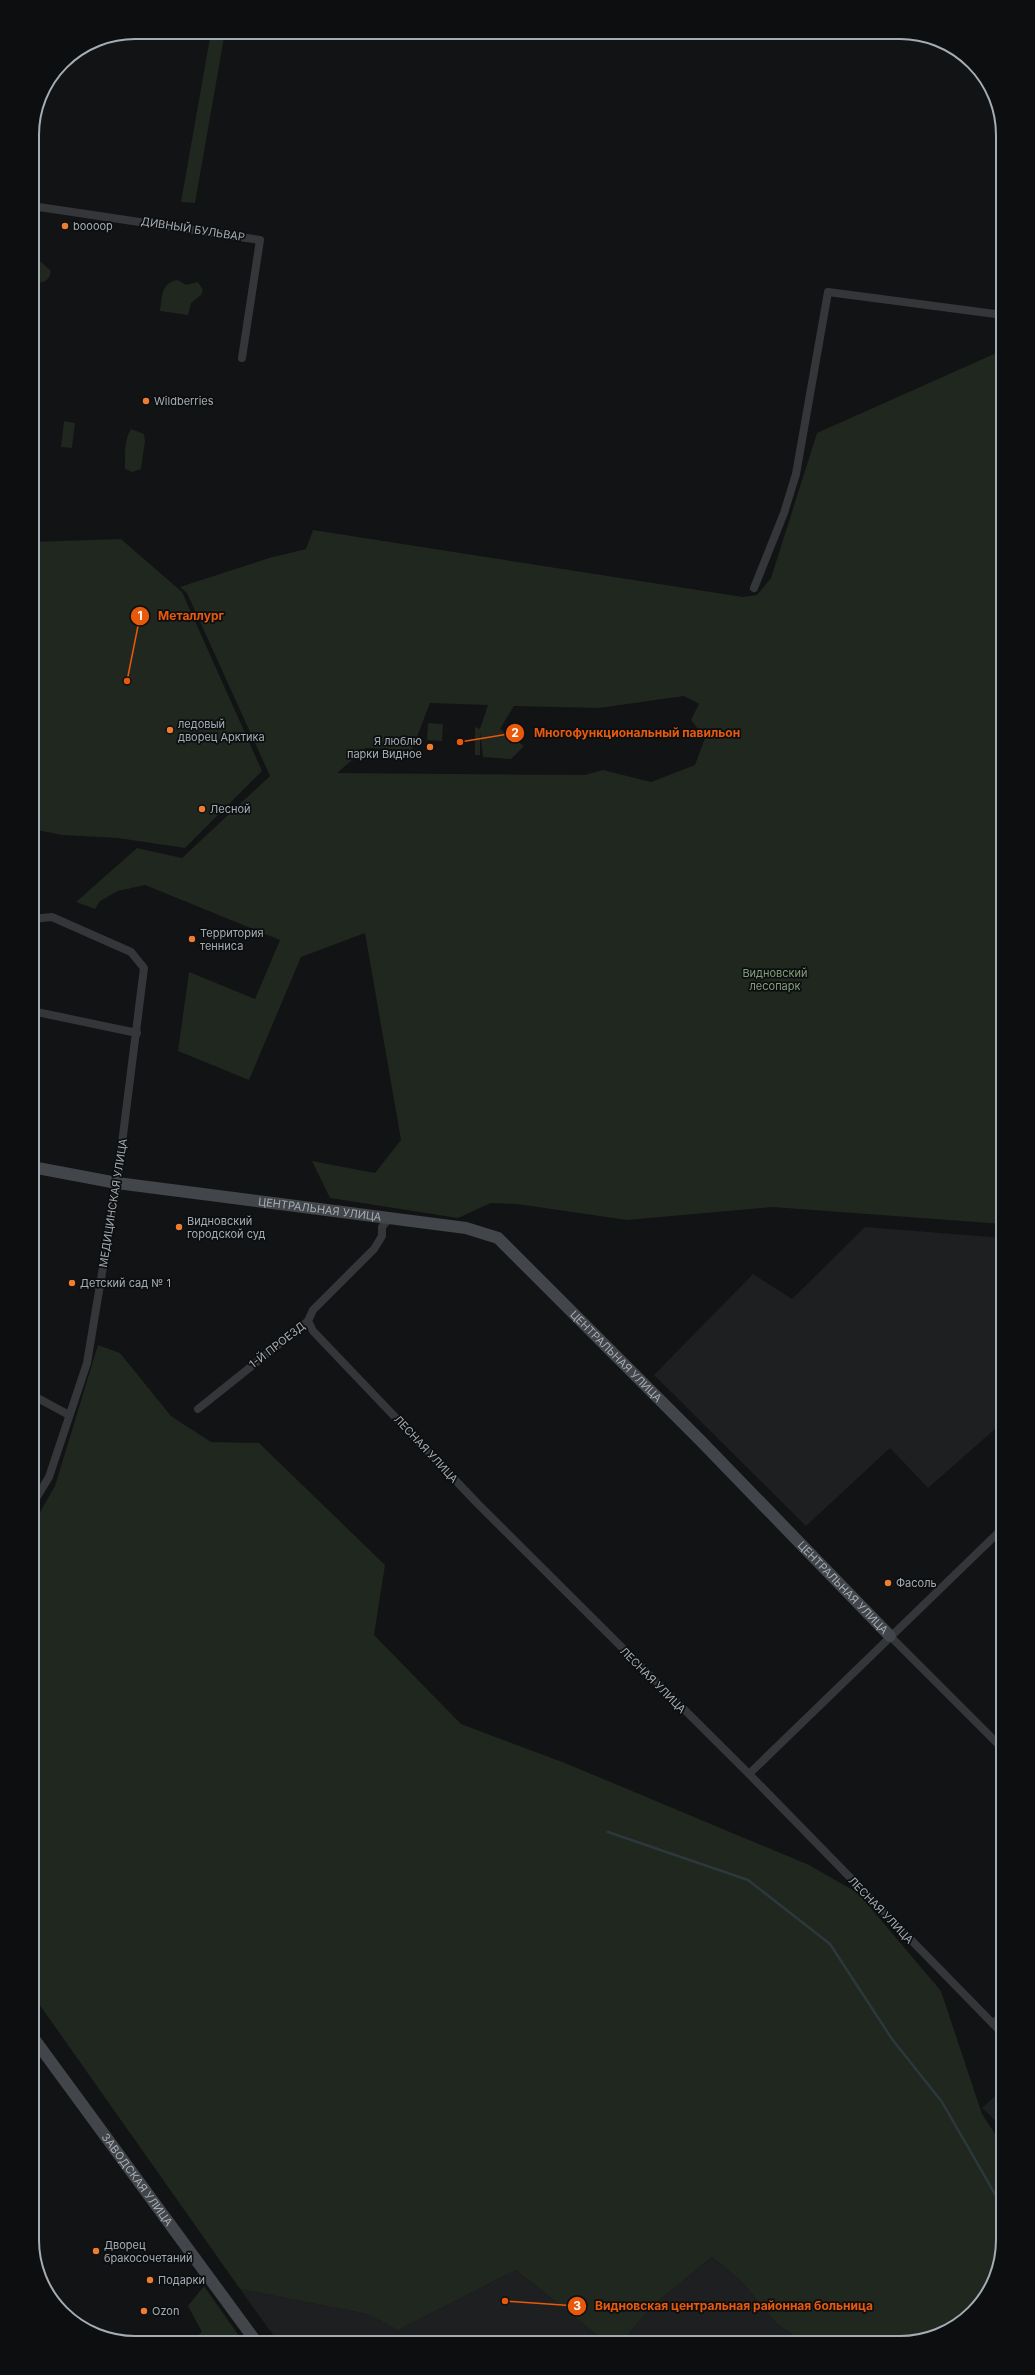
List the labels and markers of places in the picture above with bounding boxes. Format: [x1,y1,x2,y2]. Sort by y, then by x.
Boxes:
place label: boooop [73,219,113,233]
marker: boooop [60,221,70,231]
place label: Wildberries [154,394,214,408]
marker: Wildberries [141,396,151,406]
callout: Металлург [130,604,232,628]
place label: ледовый дворец Арктика [178,717,265,744]
callout: Многофункциональный павильон [505,721,748,745]
marker: ледовый дворец Арктика [165,725,175,735]
place label: Я люблю парки Видное [347,734,422,761]
marker: Я люблю парки Видное [425,742,435,752]
place label: Лесной [210,802,251,816]
marker: Лесной [197,804,207,814]
place label: Территория тенниса [200,926,264,953]
marker: Территория тенниса [187,934,197,944]
place label: Видновский городской суд [187,1214,265,1241]
marker: Видновский городской суд [174,1222,184,1232]
place label: Детский сад № 1 [80,1276,171,1290]
marker: Детский сад № 1 [67,1278,77,1288]
place label: Фасоль [896,1576,937,1590]
marker: Фасоль [883,1578,893,1588]
place label: Дворец бракосочетаний [104,2238,192,2265]
marker: Дворец бракосочетаний [91,2246,101,2256]
place label: Подарки [158,2273,205,2287]
marker: Подарки [145,2275,155,2285]
callout: Видновская центральная районная больница [567,2294,880,2318]
place label: Ozon [152,2304,179,2318]
marker: Ozon [139,2306,149,2316]

